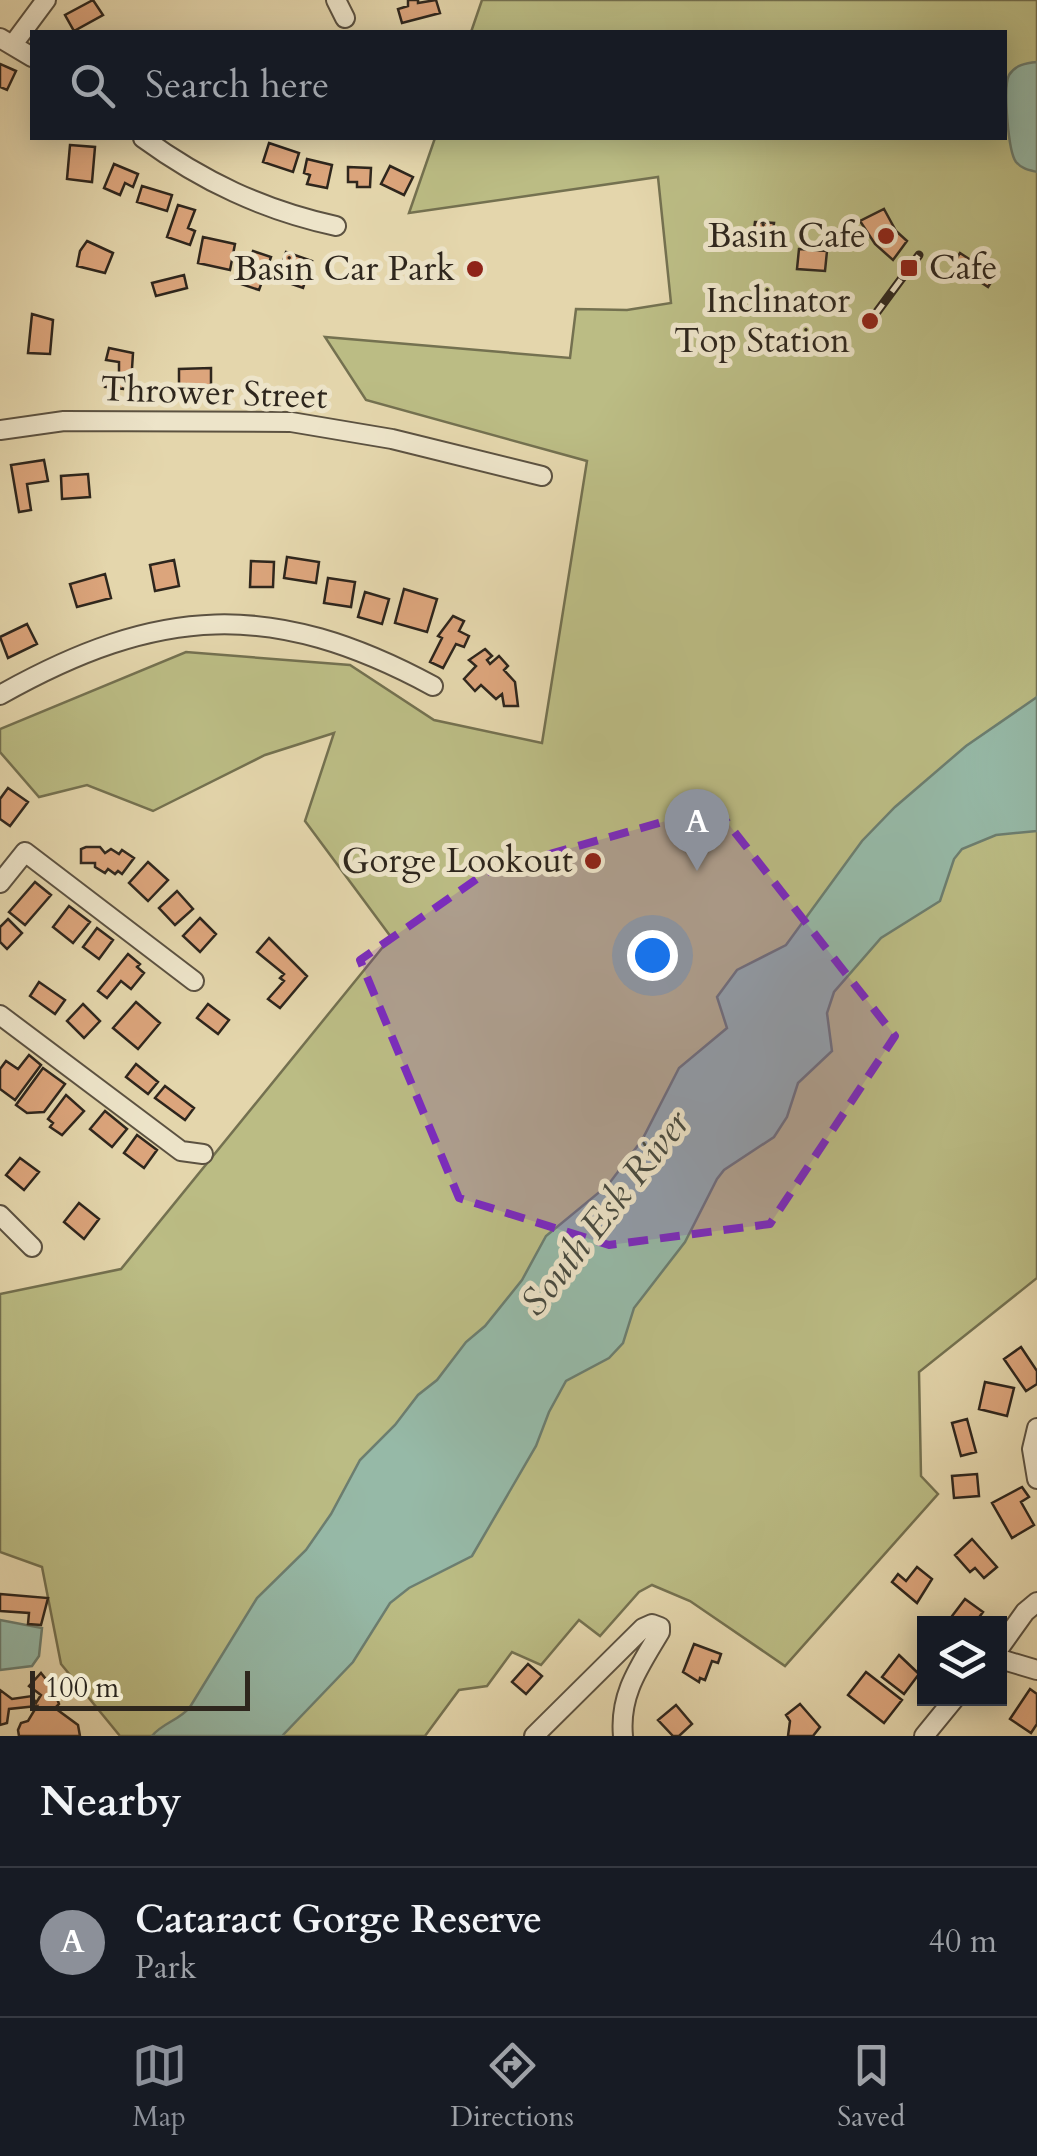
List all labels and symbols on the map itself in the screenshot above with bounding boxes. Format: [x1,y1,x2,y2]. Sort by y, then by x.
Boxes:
place label: Basin Cafe [708,212,866,260]
marker: Basin Cafe [875,225,897,247]
place label: Cafe [929,244,997,292]
place label: Basin Car Park [234,245,455,293]
marker: Cafe [898,257,920,279]
marker: Basin Car Park [464,258,486,280]
place label: Inclinator Top Station [674,277,850,365]
marker: Inclinator Top Station [859,310,881,332]
street label: Thrower Street [100,365,328,421]
pin: A [664,788,730,871]
place label: Gorge Lookout [342,837,573,885]
marker: Gorge Lookout [582,850,604,872]
your location [627,930,678,981]
water label: South Esk River [508,1098,703,1326]
scale bar [30,1666,250,1710]

